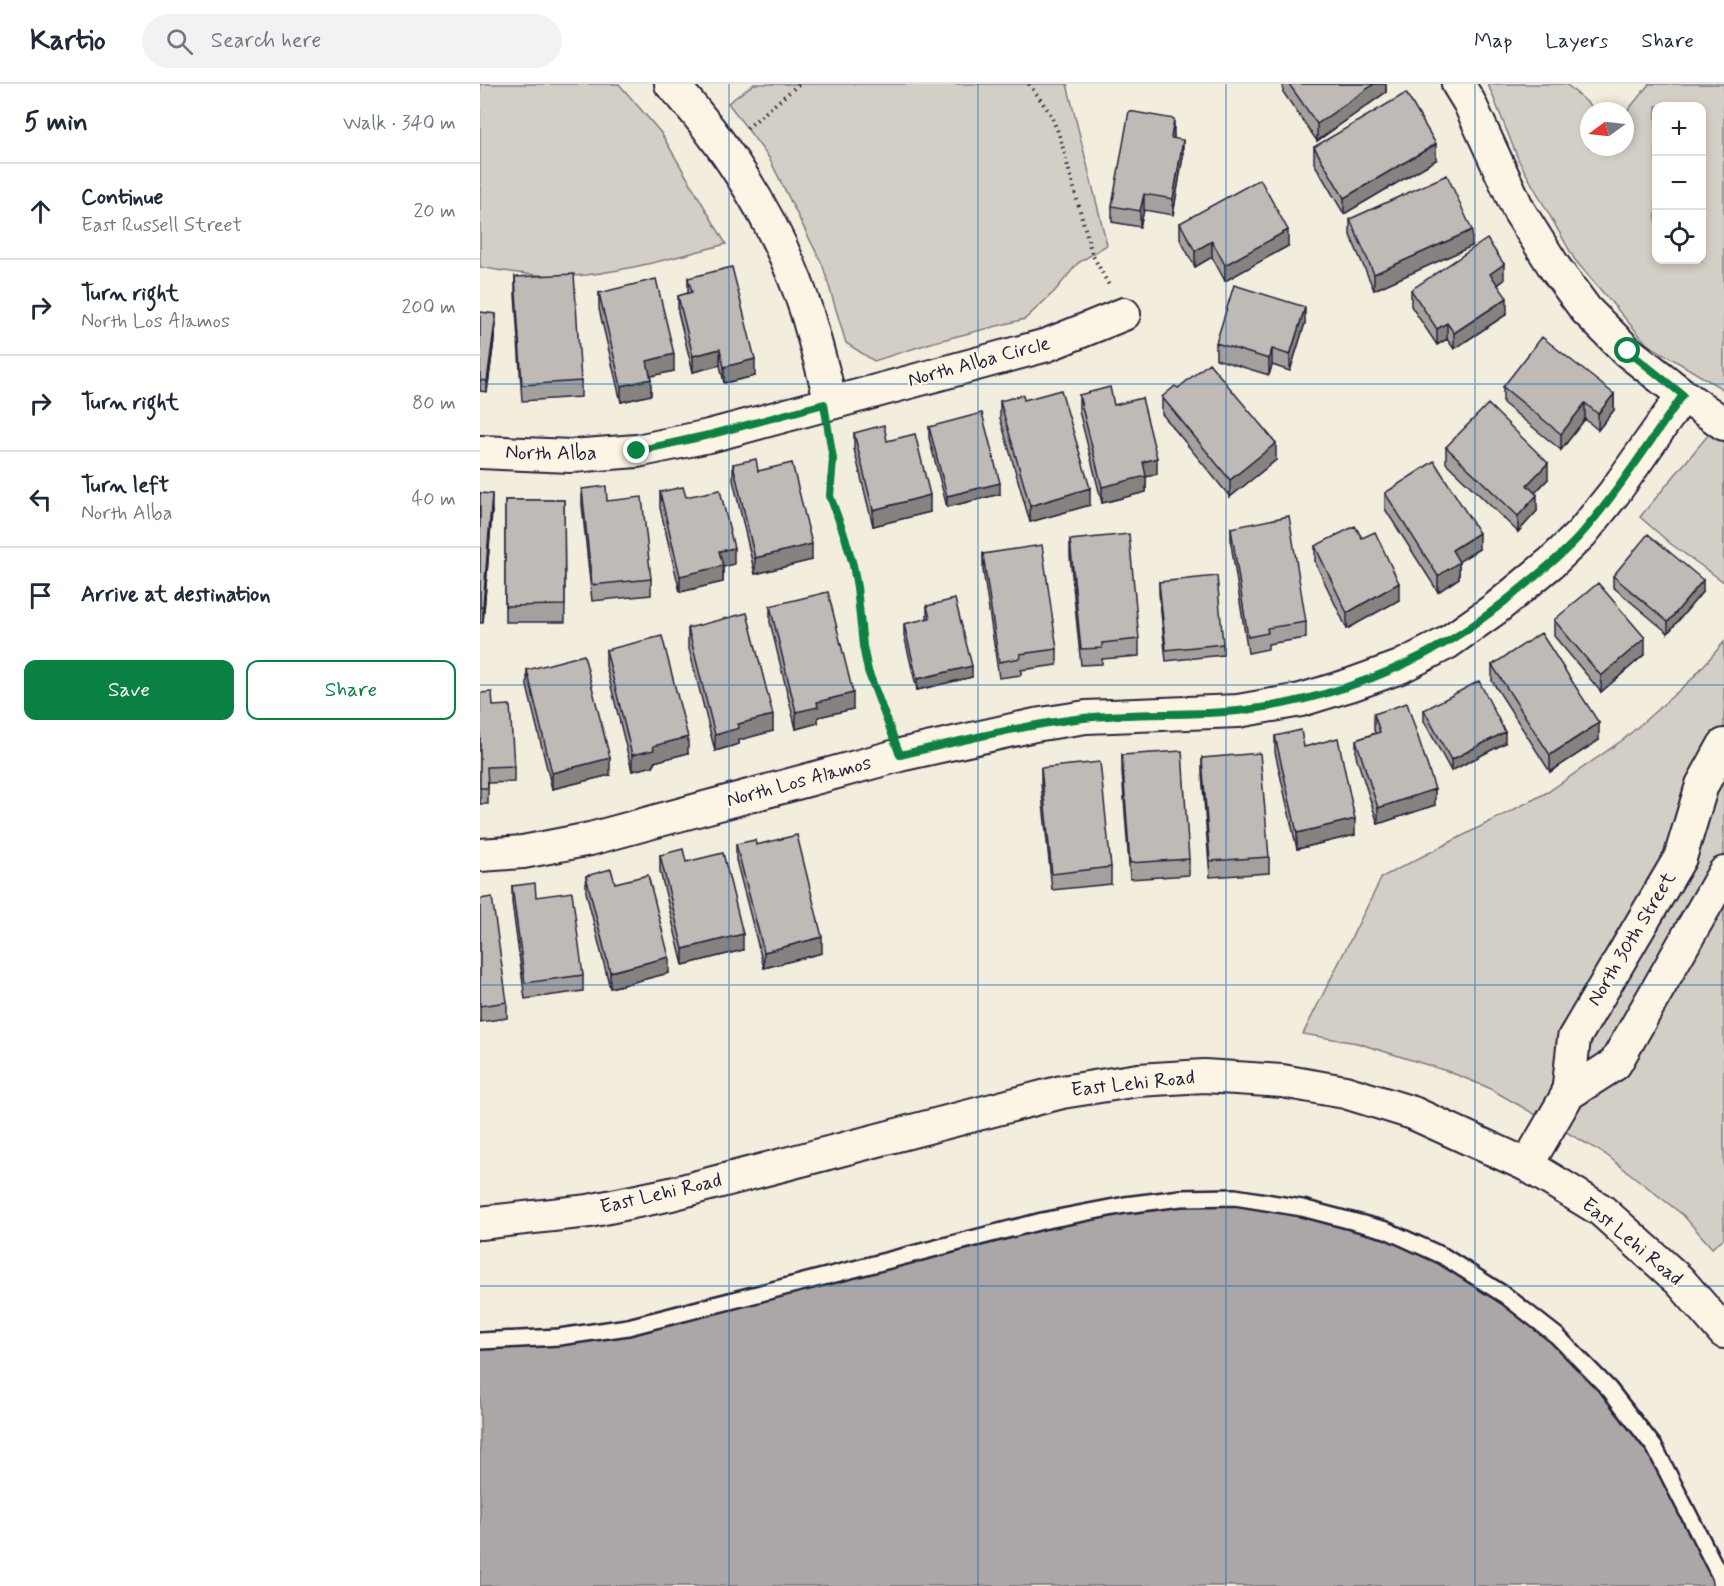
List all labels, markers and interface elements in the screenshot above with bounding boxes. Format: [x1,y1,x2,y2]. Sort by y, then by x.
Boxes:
search box [142,14,562,68]
text: Kartio [30,23,106,60]
icon: search [163,25,196,58]
text: Search here [211,27,322,55]
text: Map [1474,27,1512,55]
text: Layers [1545,27,1608,55]
text: Share [1641,27,1694,55]
north arrow [1580,102,1634,156]
map controls [1652,102,1706,264]
button: + [1652,102,1706,156]
text: 5 min [24,106,88,140]
text: Walk · 340 m [343,110,456,137]
button: − [1652,156,1706,210]
text: Continue [81,184,163,212]
icon: ahead [24,195,57,228]
text: 20 m [413,198,456,225]
button: locate [1652,210,1706,264]
text: East Russell Street [81,212,242,239]
text: Turn right [81,280,179,308]
icon: right [24,291,57,324]
text: 200 m [401,294,456,321]
text: North Los Alamos [81,308,230,335]
street label: North Alba Circle [905,330,1053,394]
route start [1614,337,1640,363]
icon: right [24,387,57,420]
text: Turn right [81,389,179,417]
text: 80 m [412,390,456,417]
route end [623,437,649,463]
street label: North Alba [505,440,597,467]
text: Turn left [81,472,169,500]
icon: left [24,483,57,516]
text: 40 m [412,486,456,513]
text: North Alba [81,500,172,527]
icon: arrive [24,579,57,612]
text: Arrive at destination [81,581,271,609]
button: Save [24,660,234,720]
button: Share [246,660,456,720]
street label: North Los Alamos [724,750,875,814]
street label: North 30th Street [1581,867,1683,1011]
street label: East Lehi Road [1070,1064,1196,1104]
street label: East Lehi Road [597,1167,725,1221]
street label: East Lehi Road [1576,1192,1688,1292]

